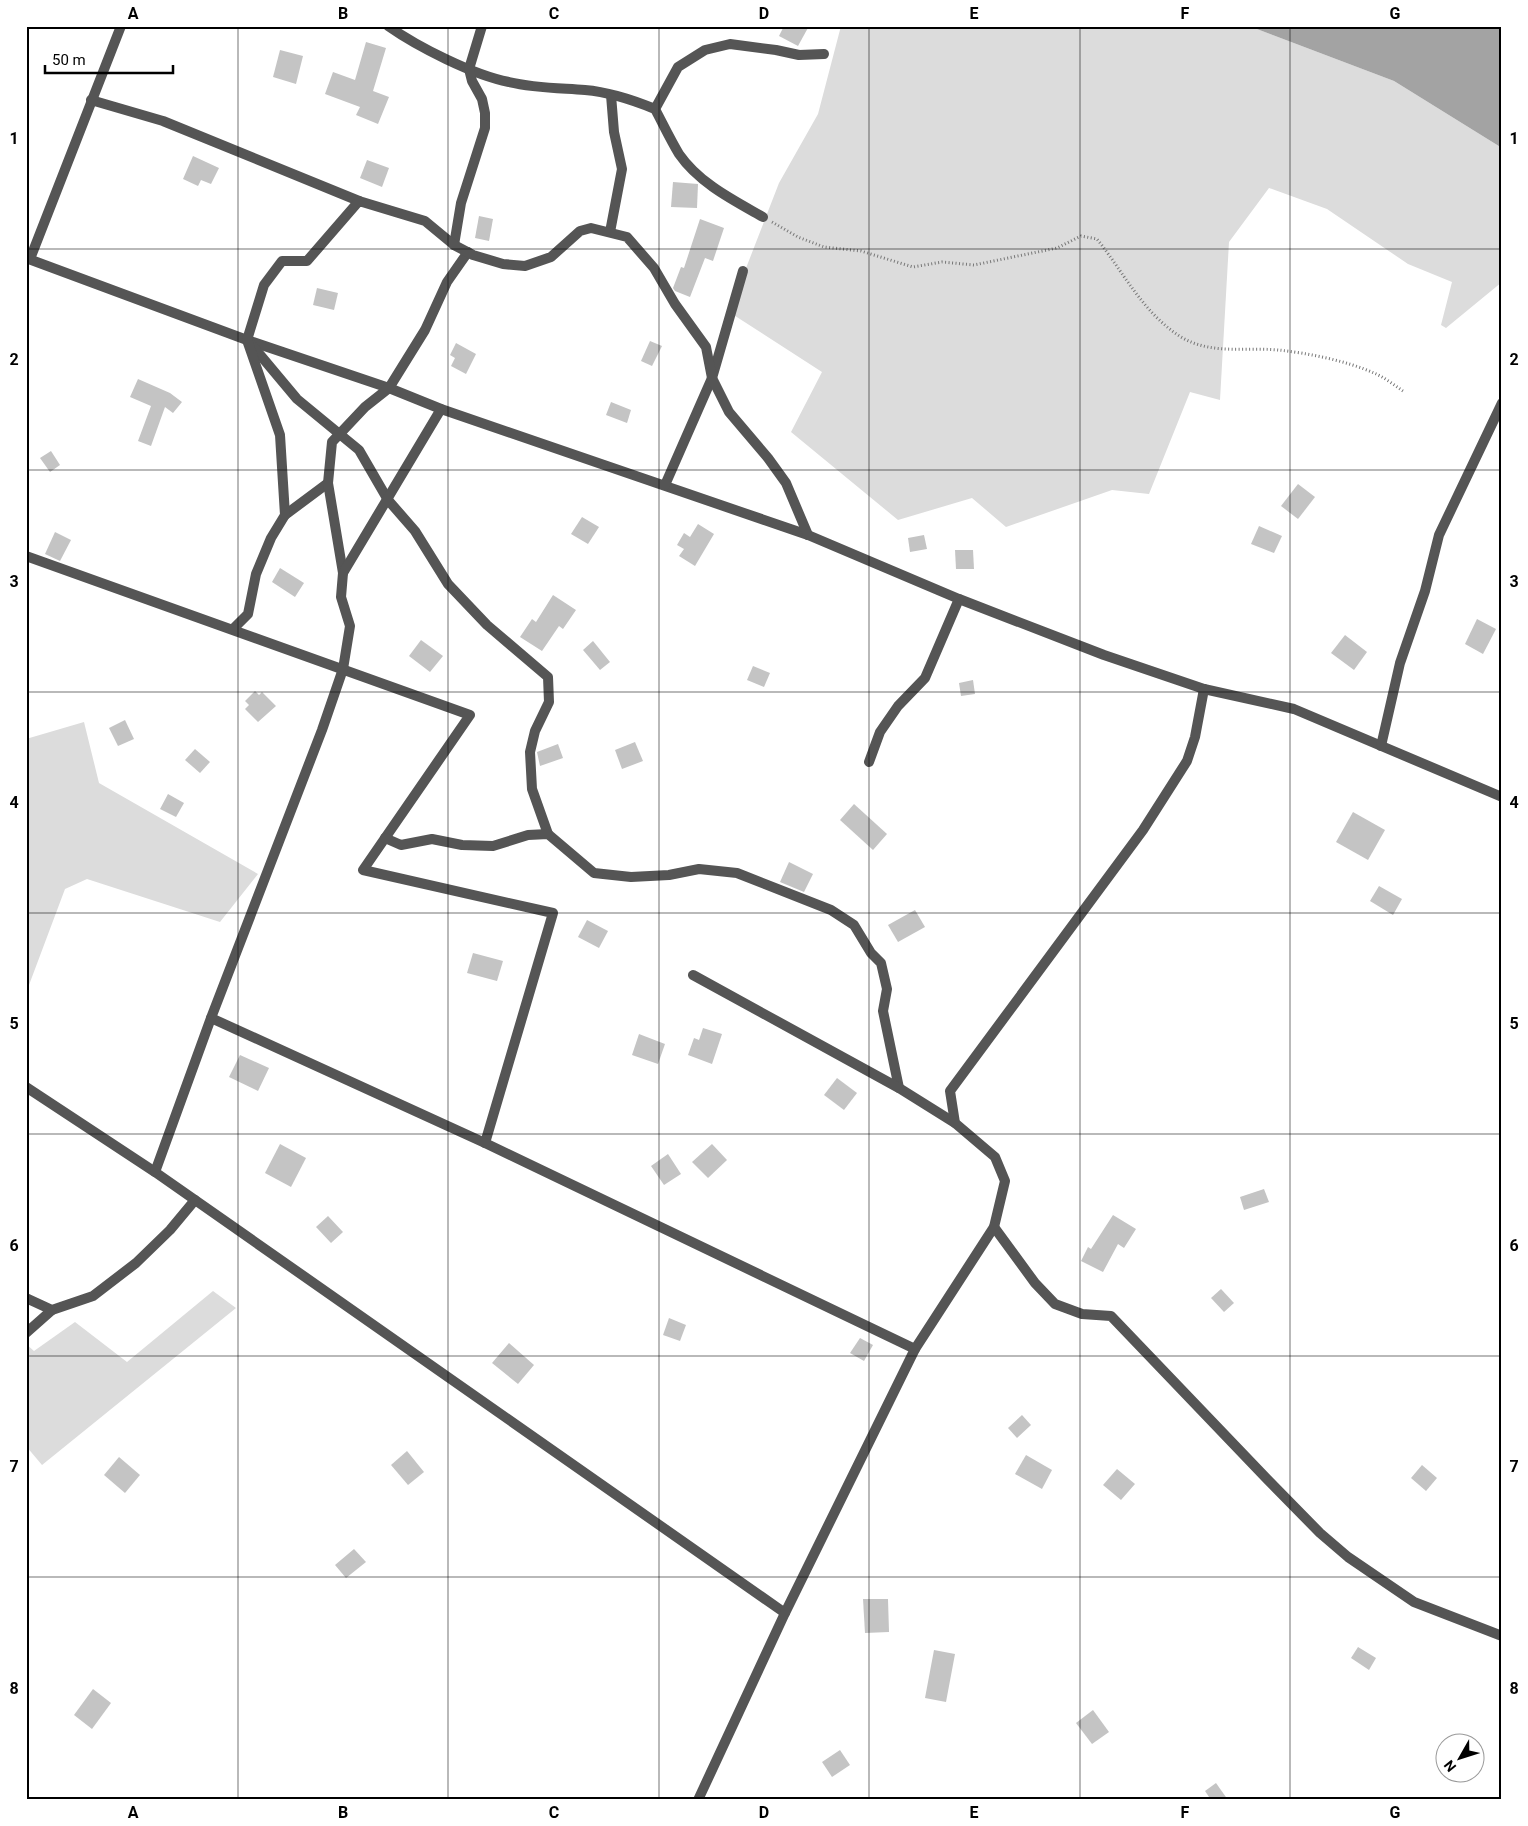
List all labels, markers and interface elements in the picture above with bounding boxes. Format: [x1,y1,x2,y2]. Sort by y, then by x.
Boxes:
text: A [128,4,139,23]
text: B [338,4,348,23]
text: C [549,4,559,23]
text: D [759,4,769,23]
text: E [970,4,979,23]
text: F [1181,4,1190,23]
text: G [1390,4,1401,23]
scale bar [45,42,172,74]
text: 50 m [52,51,86,69]
text: 1 [9,129,19,148]
text: 1 [1509,129,1519,148]
text: 2 [9,350,19,369]
text: 2 [1509,350,1519,369]
text: 3 [9,572,19,591]
text: 3 [1509,572,1519,591]
text: 4 [9,793,19,812]
text: 4 [1509,793,1519,812]
text: 5 [9,1014,19,1033]
text: 5 [1509,1014,1519,1033]
text: 6 [9,1236,19,1255]
text: 6 [1509,1236,1519,1255]
text: 7 [9,1457,19,1476]
text: 7 [1509,1457,1519,1476]
text: 8 [9,1679,19,1698]
text: 8 [1509,1679,1519,1698]
north arrow [1436,1734,1486,1784]
text: N [1441,1757,1459,1775]
text: A [128,1803,139,1822]
text: B [338,1803,348,1822]
text: C [549,1803,559,1822]
text: D [759,1803,769,1822]
text: E [970,1803,979,1822]
text: F [1181,1803,1190,1822]
text: G [1390,1803,1401,1822]

